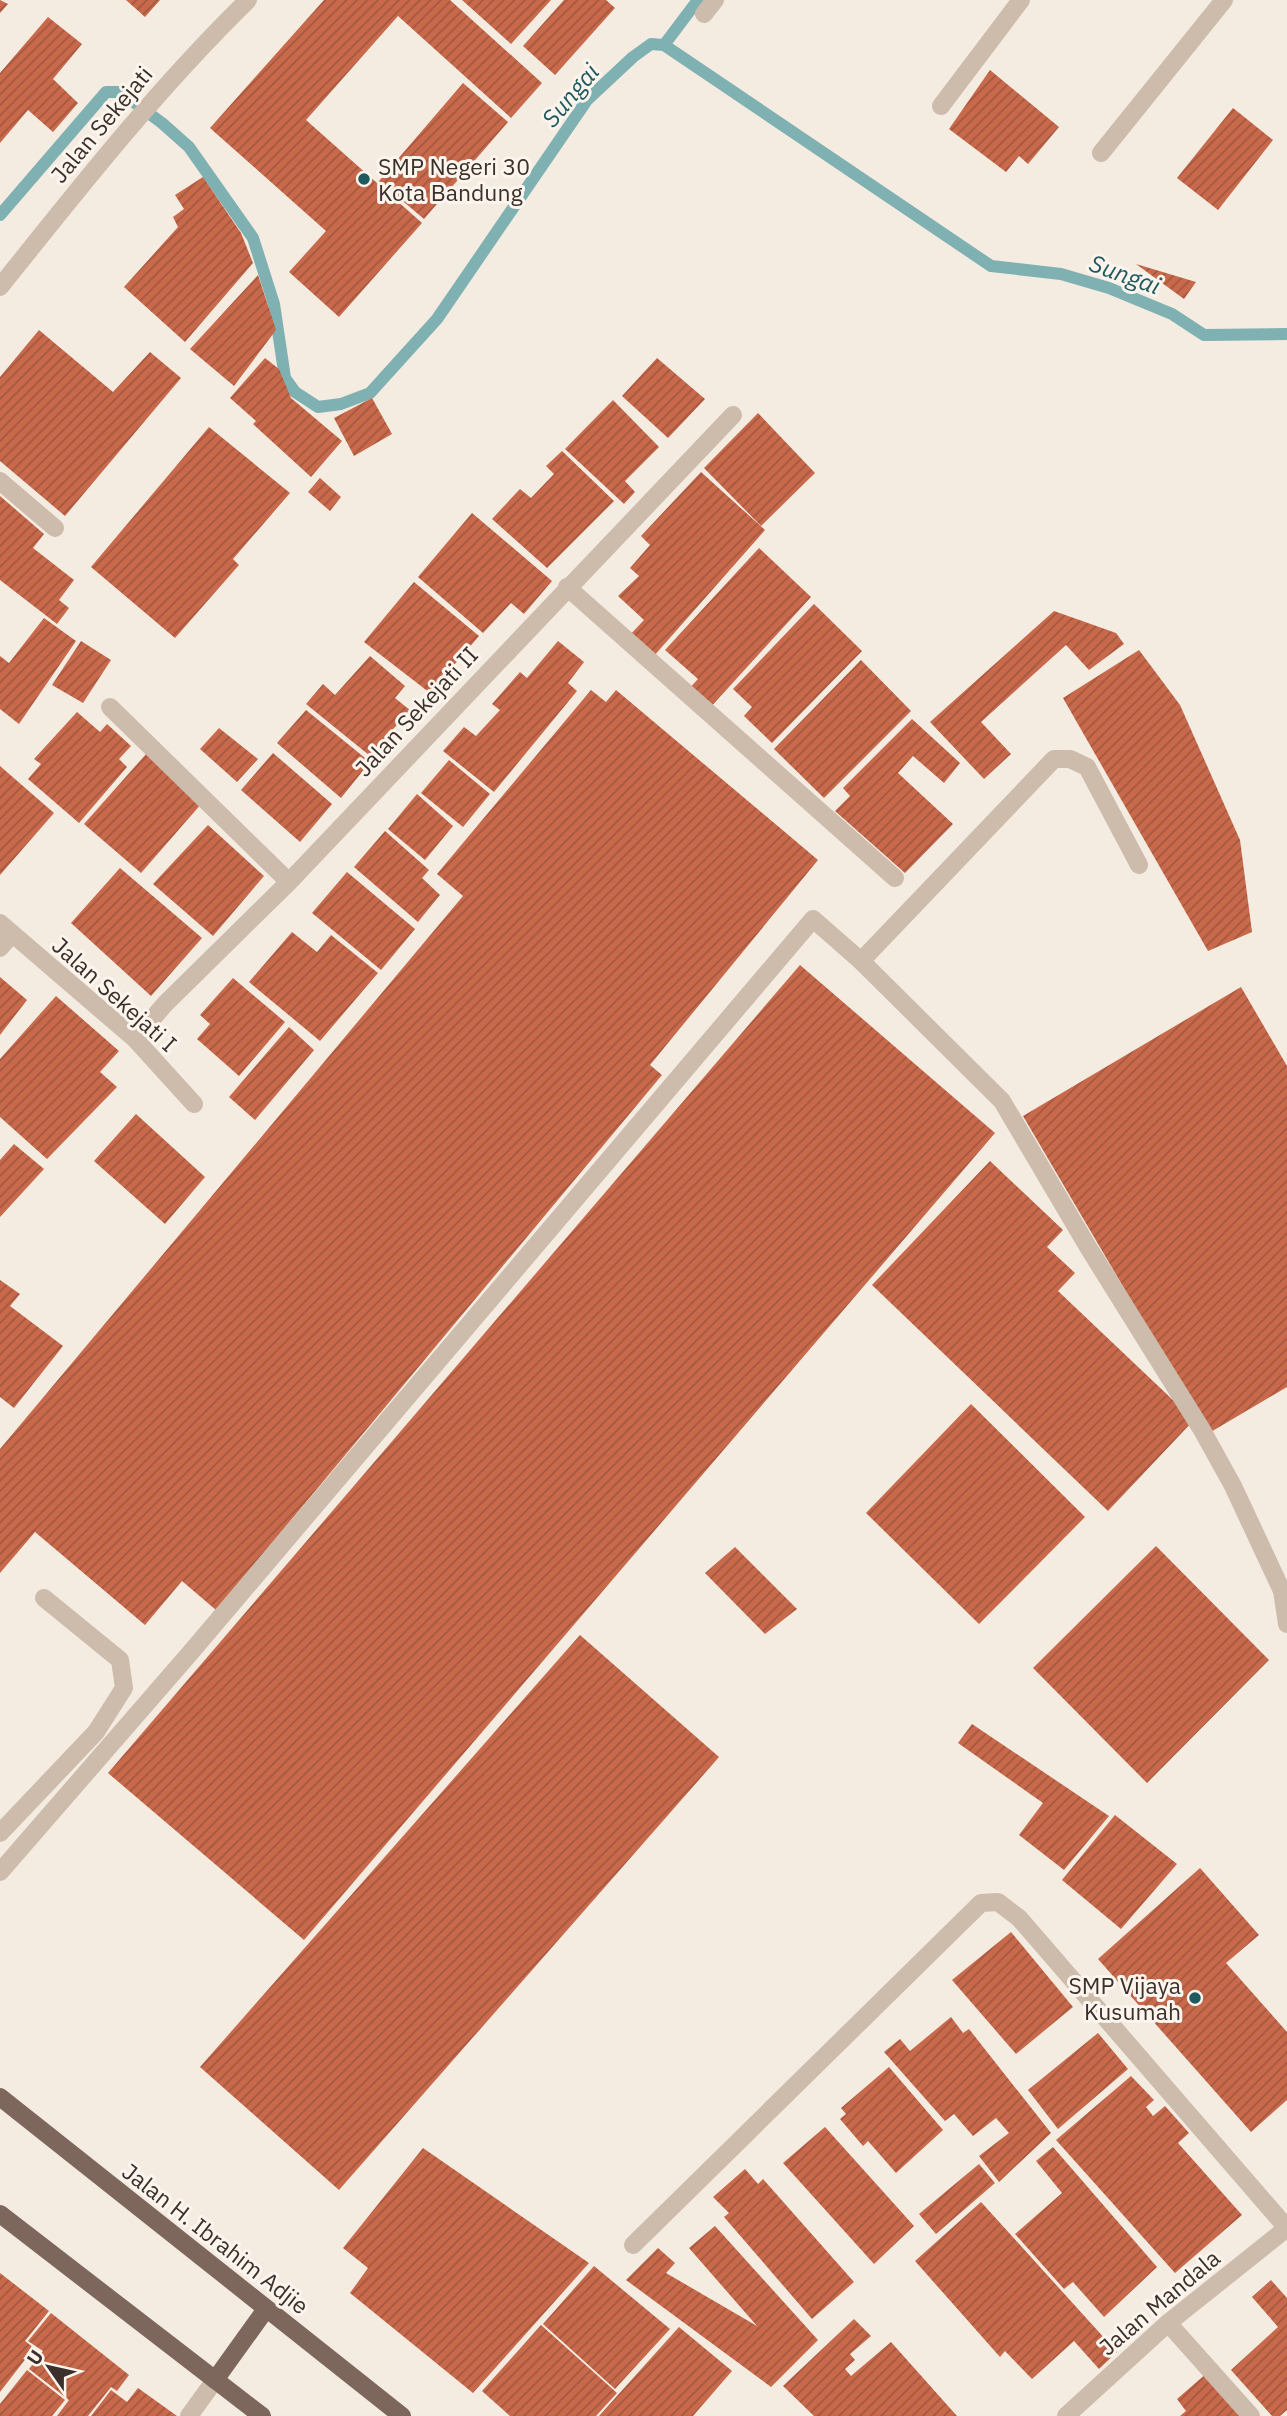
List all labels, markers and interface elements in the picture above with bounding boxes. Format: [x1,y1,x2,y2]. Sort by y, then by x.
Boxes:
water label: Sungai [534,56,606,133]
street label: Jalan Sekejati [43,59,159,189]
place label: SMP Negeri 30 Kota Bandung [378,151,530,207]
marker: SMP Negeri 30 Kota Bandung [356,171,372,187]
water label: Sungai [1085,246,1166,302]
street label: Jalan Sekejati II [348,640,484,782]
street label: Jalan Sekejati I [46,930,184,1058]
place label: SMP Vijaya Kusumah [1068,1970,1181,2026]
marker: SMP Vijaya Kusumah [1187,1990,1203,2006]
street label: Jalan H. Ibrahim Adjie [117,2156,315,2320]
street label: Jalan Mandala [1092,2243,1226,2361]
north arrow [14,2332,84,2402]
text: U [21,2345,49,2370]

